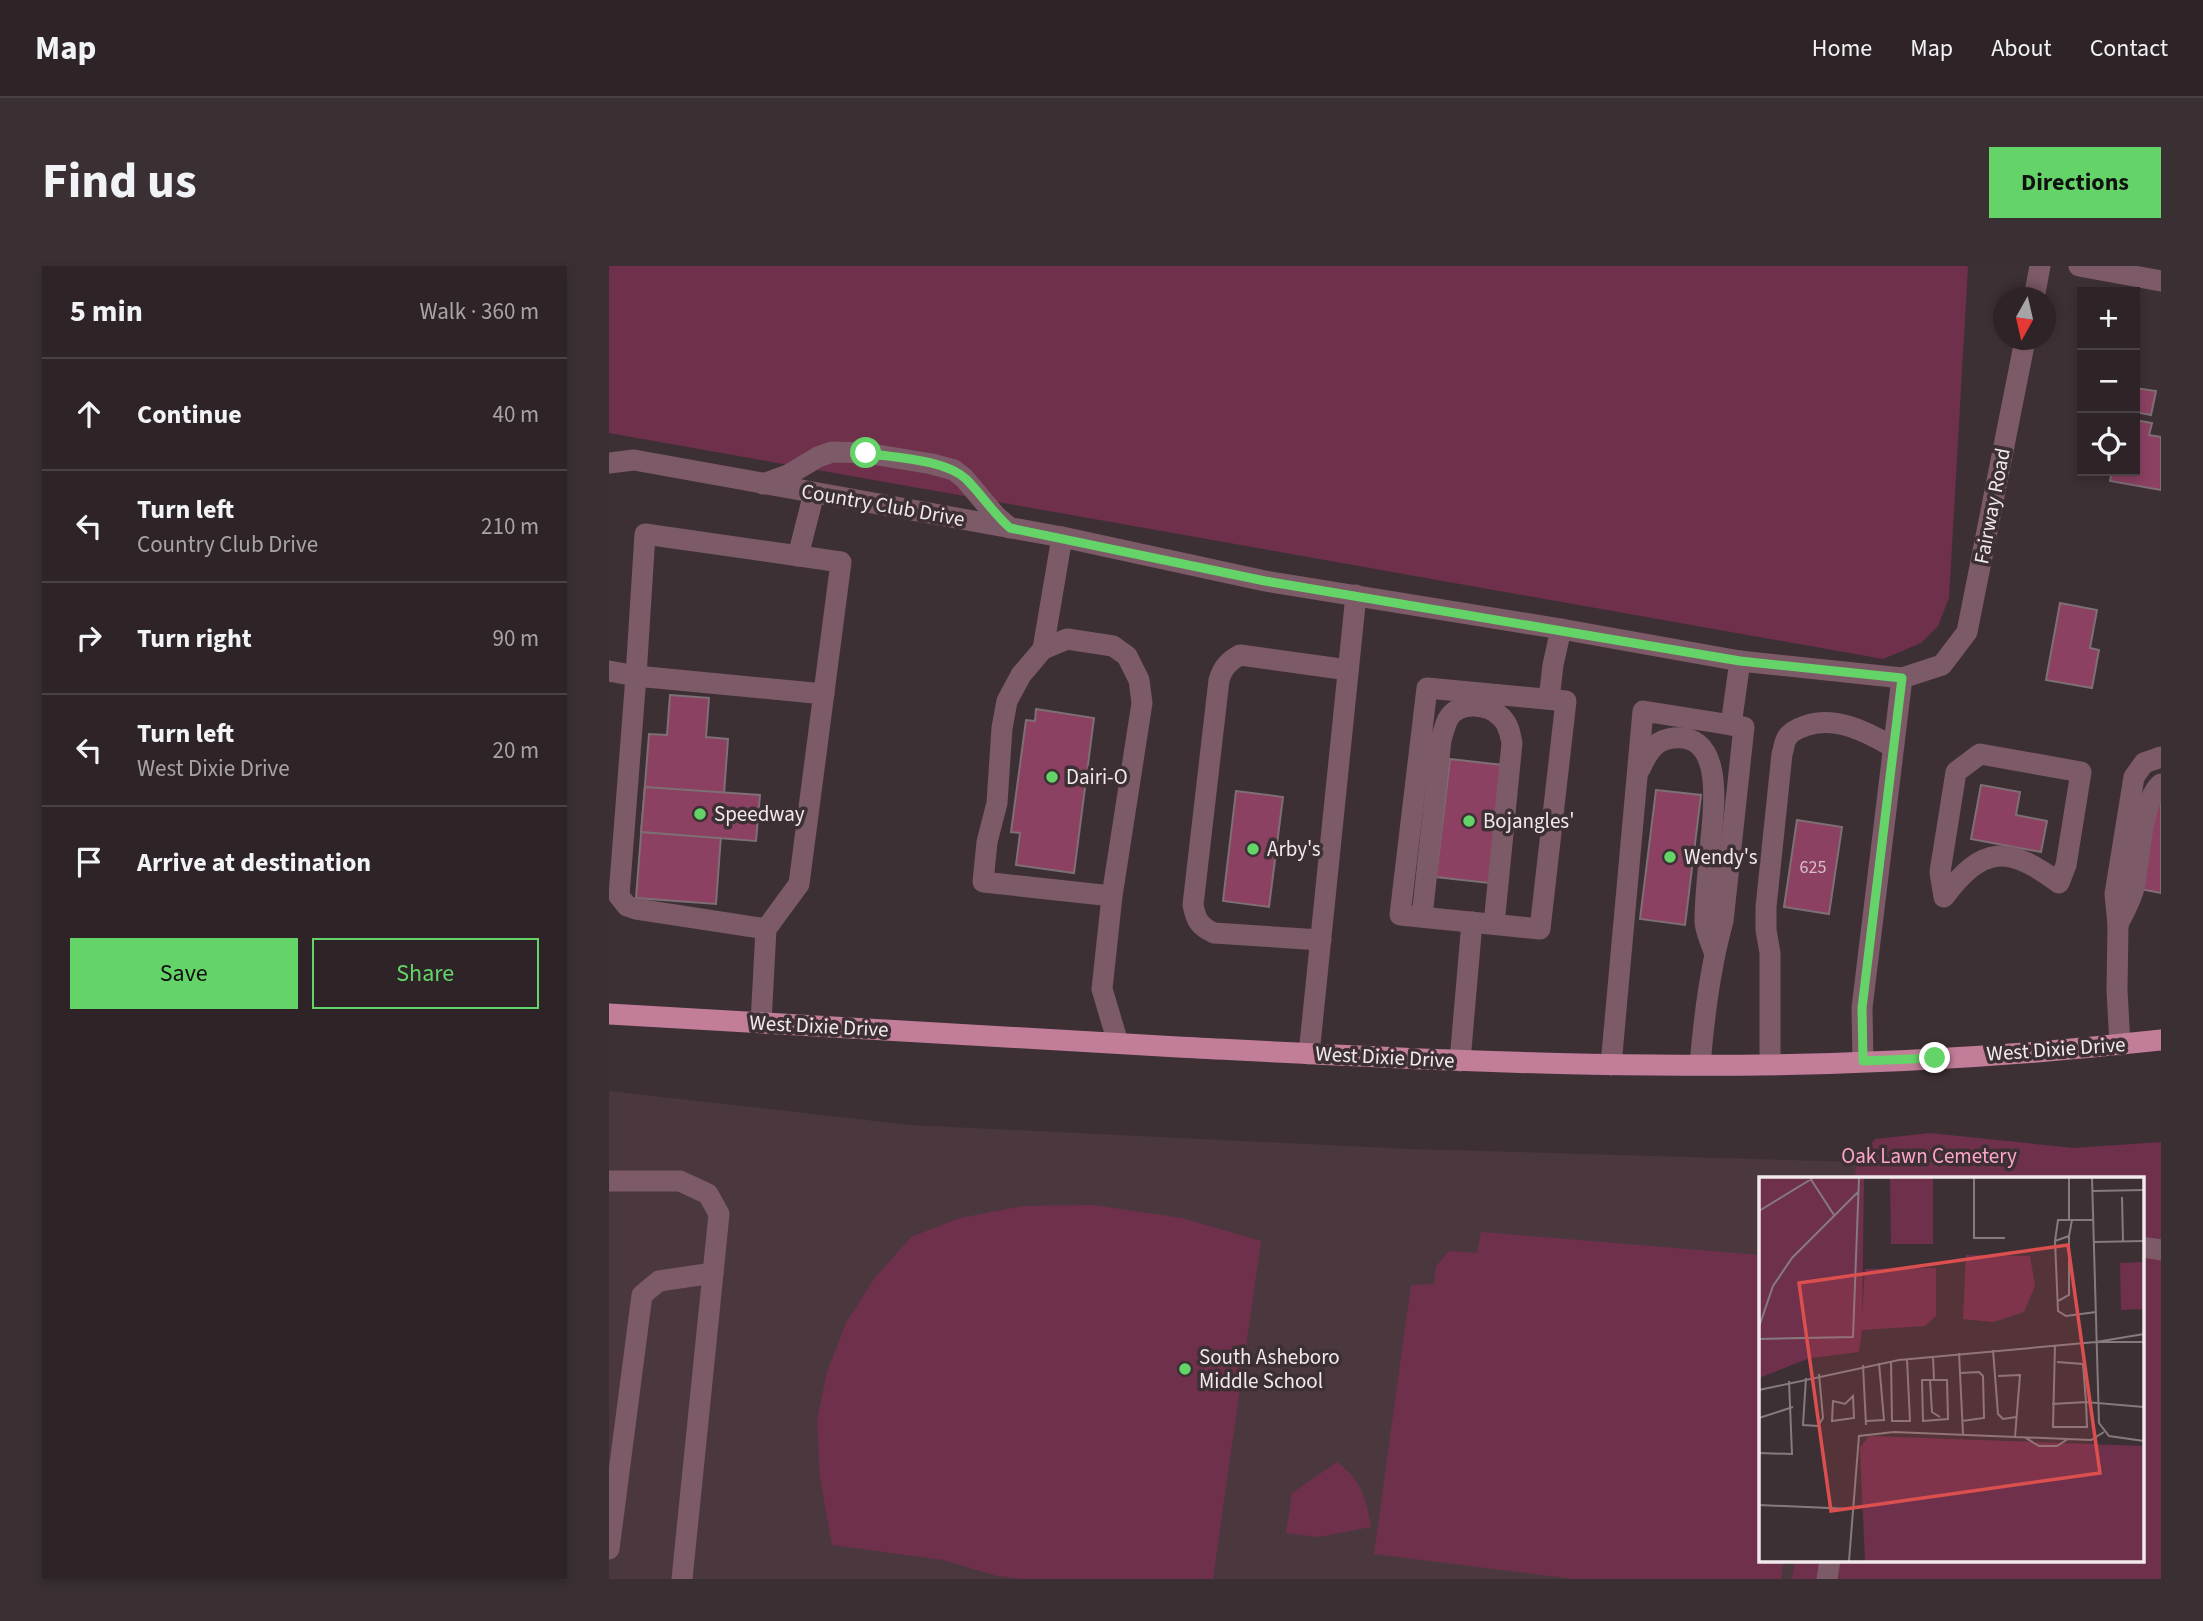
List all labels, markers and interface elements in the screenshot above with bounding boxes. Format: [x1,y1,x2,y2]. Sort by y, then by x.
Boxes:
text: Map [35,25,96,72]
text: Home [1812,31,1872,66]
text: Map [1910,31,1953,66]
text: About [1991,31,2052,66]
text: Contact [2090,31,2168,66]
text: Find us [42,147,197,217]
button: Directions [1989,147,2161,218]
north arrow [1993,287,2056,350]
map controls [2077,287,2140,476]
button: + [2077,287,2140,350]
text: 5 min [70,290,143,333]
text: Walk · 360 m [420,295,539,328]
button: − [2077,350,2140,413]
icon: ahead [70,395,108,433]
text: Continue [137,396,242,433]
text: 40 m [492,398,539,431]
button: locate [2077,413,2140,476]
route start [850,437,881,468]
street label: Fairway Road [1966,445,2018,567]
street label: Country Club Drive [799,476,967,534]
text: Turn left [137,491,234,528]
icon: left [70,507,108,545]
text: 210 m [481,510,539,543]
text: Country Club Drive [137,528,318,561]
icon: right [70,619,108,657]
text: Turn right [137,620,252,657]
text: 90 m [492,622,539,655]
text: Turn left [137,715,234,752]
icon: left [70,731,108,769]
text: 20 m [492,734,539,767]
text: West Dixie Drive [137,752,290,785]
place label: Dairi-O [1066,762,1128,792]
marker: Dairi-O [1044,769,1060,785]
place label: Speedway [714,799,805,829]
marker: Speedway [692,806,708,822]
place label: Bojangles' [1483,806,1574,836]
marker: Bojangles' [1461,813,1477,829]
place label: Arby's [1267,834,1321,864]
marker: Arby's [1245,841,1261,857]
place label: Wendy's [1684,842,1758,872]
icon: arrive [70,843,108,881]
text: Arrive at destination [137,844,371,881]
marker: Wendy's [1662,849,1678,865]
house number: 625 [1800,855,1826,880]
button: Save [70,938,298,1009]
button: Share [312,938,539,1009]
street label: West Dixie Drive [749,1007,889,1045]
street label: West Dixie Drive [1985,1029,2127,1069]
street label: West Dixie Drive [1315,1038,1455,1076]
route end [1919,1042,1950,1073]
park label: Oak Lawn Cemetery [1841,1141,2017,1171]
inset map [1759,1177,2143,1562]
place label: South Asheboro Middle School [1199,1342,1340,1396]
marker: South Asheboro Middle School [1177,1361,1193,1377]

